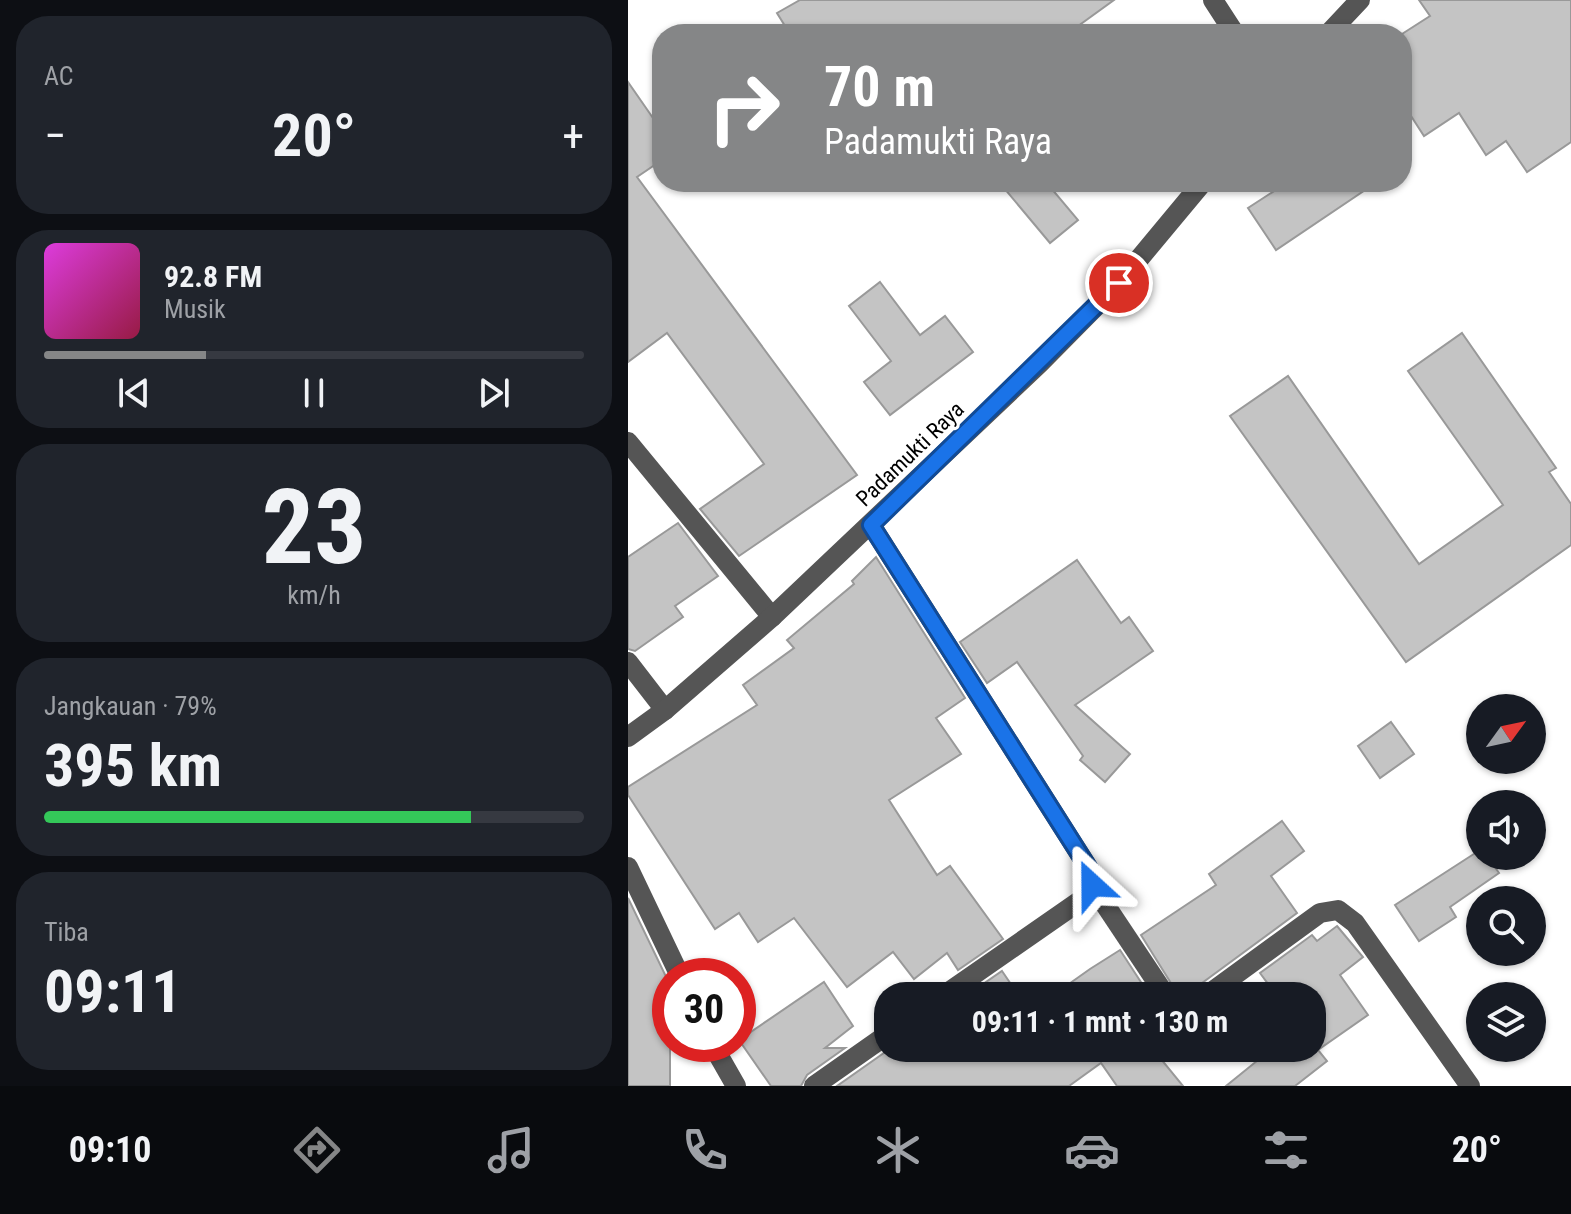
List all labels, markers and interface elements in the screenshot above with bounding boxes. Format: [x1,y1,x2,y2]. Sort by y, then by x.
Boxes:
text: 70 m [824,54,935,120]
icon: right [692,56,796,160]
text: AC [44,61,74,91]
text: 20° [272,100,356,171]
text: − [44,110,66,162]
text: + [562,110,584,162]
text: Padamukti Raya [824,121,1052,163]
pin [1085,249,1153,317]
text: 92.8 FM [164,259,262,294]
icon: arrive [1097,261,1141,305]
text: Musik [164,294,226,324]
icon: previous [112,371,156,415]
icon: pause [292,371,336,415]
icon: next [472,371,516,415]
street label: Padamukti Raya [851,397,969,511]
text: 23 [261,467,367,588]
text: km/h [287,580,341,610]
text: Jangkauan · 79% [44,691,217,721]
north arrow [1466,694,1546,774]
map controls [1466,694,1546,1062]
text: 395 km [44,730,222,801]
button: sound [1466,790,1546,870]
position arrow [1050,843,1134,927]
button: search [1466,886,1546,966]
text: Tiba [44,917,89,947]
text: 09:11 [44,956,182,1027]
speed limit sign: 30 [652,958,756,1062]
button: layers [1466,982,1546,1062]
text: 09:11 · 1 mnt · 130 m [972,1004,1228,1039]
icon: directions [289,1122,345,1178]
icon: music [483,1122,539,1178]
icon: phone [677,1122,733,1178]
icon: climate [870,1122,926,1178]
icon: car [1064,1122,1120,1178]
icon: filters [1258,1122,1314,1178]
text: 09:10 [69,1129,151,1171]
text: 20° [1452,1129,1502,1171]

